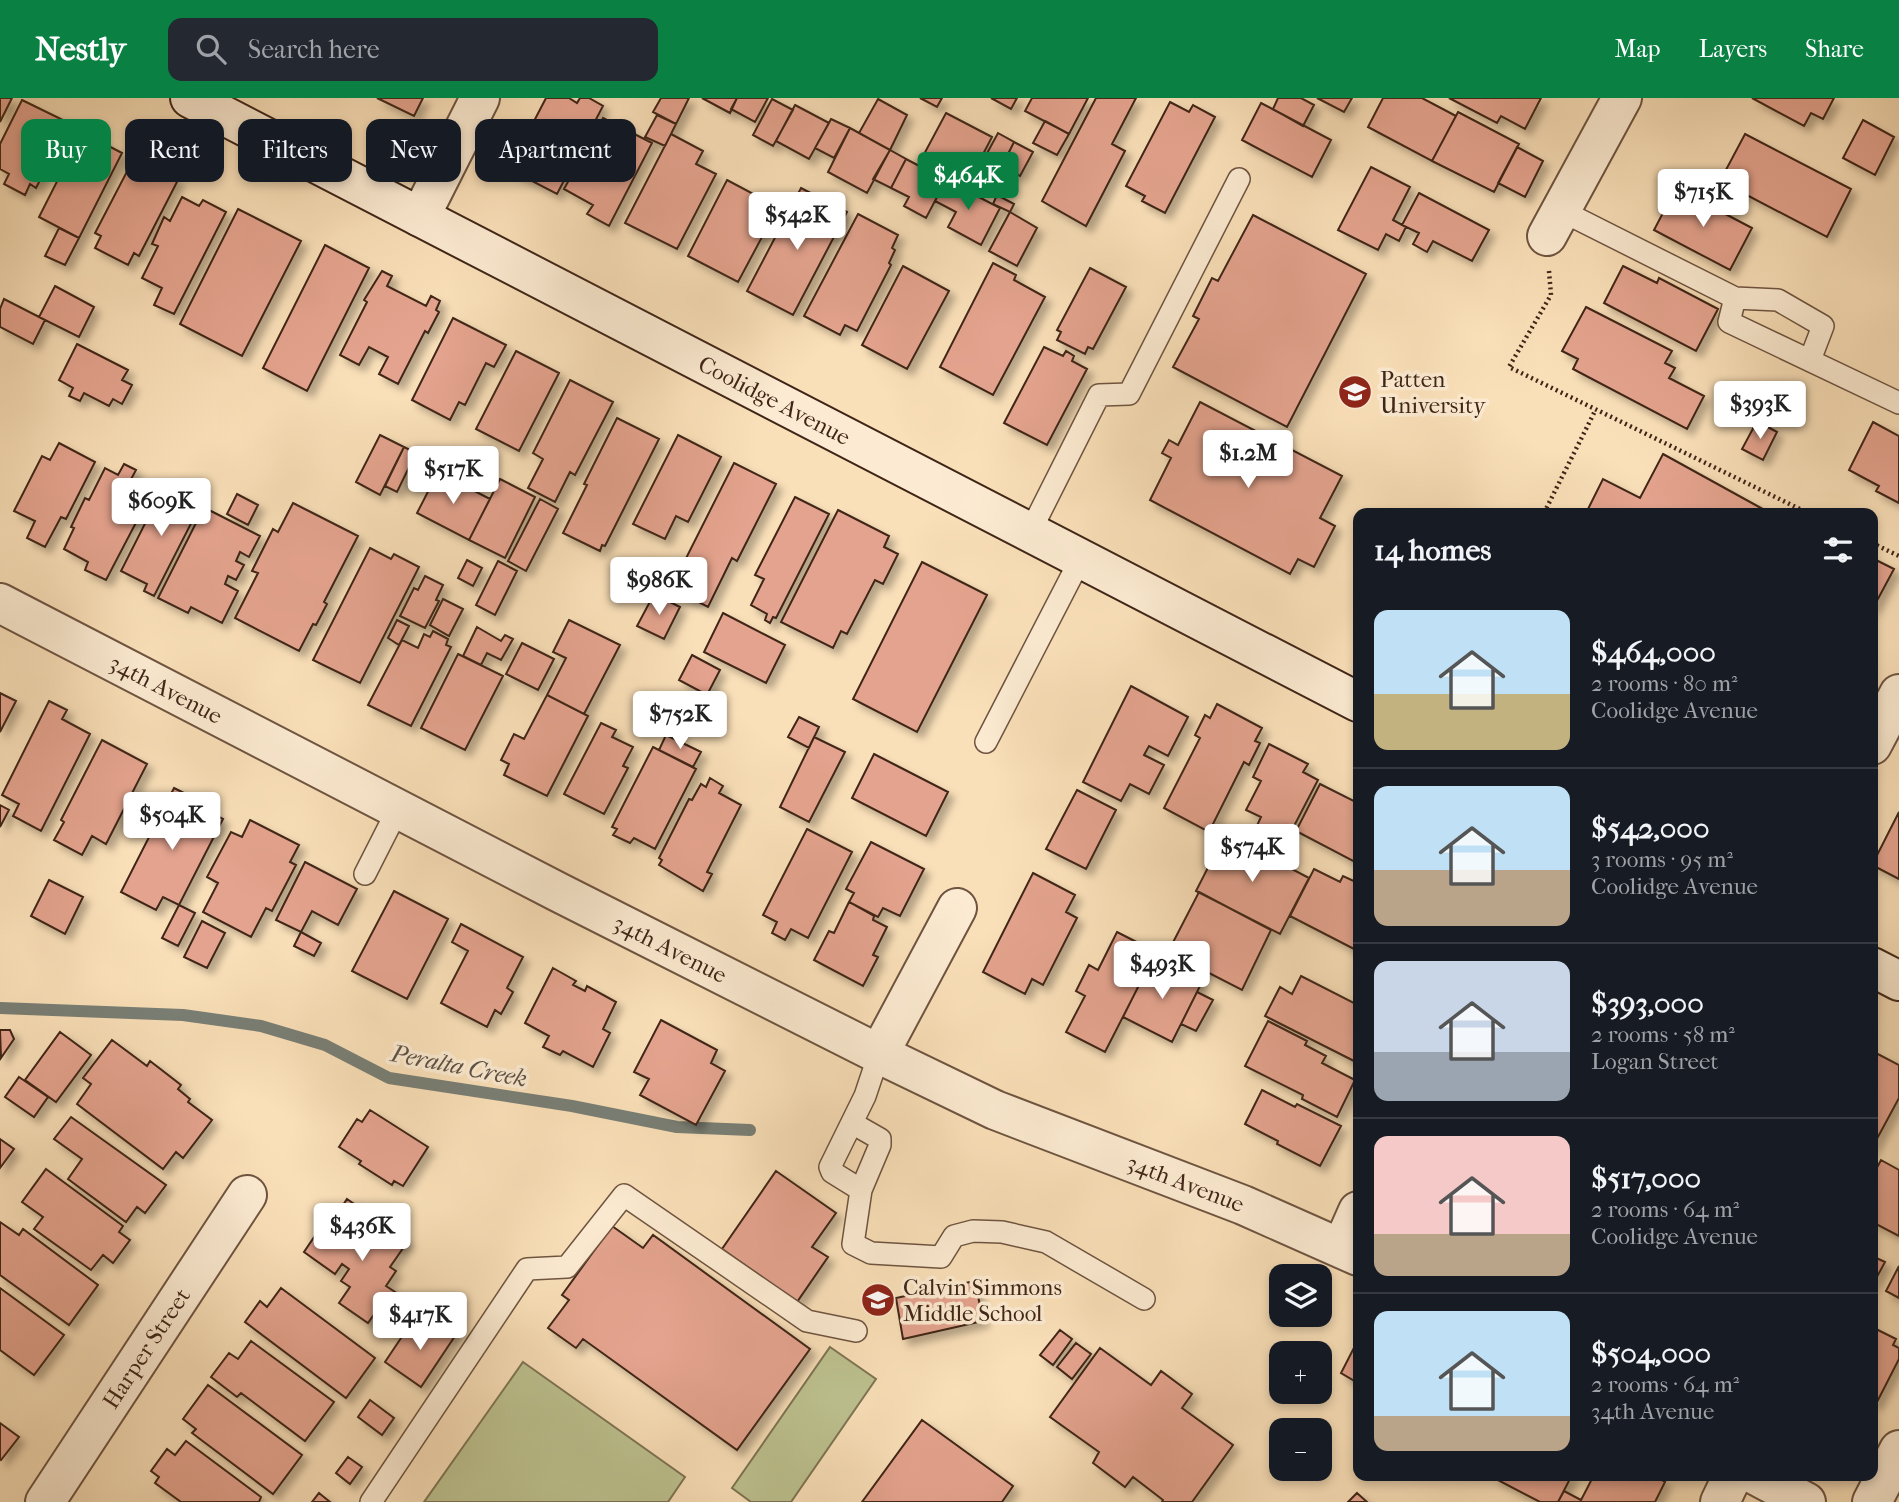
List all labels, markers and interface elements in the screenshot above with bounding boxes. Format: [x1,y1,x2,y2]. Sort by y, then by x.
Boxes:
search box [168,18,658,81]
text: Nestly [35,30,126,69]
icon: search [192,30,230,68]
text: Search here [248,34,380,65]
text: Map [1615,35,1661,63]
text: Layers [1699,35,1767,63]
text: Share [1805,35,1864,63]
chip: Buy [21,119,111,182]
chip: Rent [125,119,224,182]
chip: Filters [238,119,352,182]
chip: New [366,119,461,182]
chip: Apartment [475,119,636,182]
pin: $464K [919,152,1017,212]
text: $464K [934,161,1002,188]
pin: $715K [1654,170,1752,229]
text: $715K [1674,178,1732,205]
pin: $542K [748,192,846,252]
text: $542K [765,201,829,228]
street label: Coolidge Avenue [694,350,855,451]
place label: Patten University [1380,366,1486,419]
school or university icon: Patten University [1336,373,1374,411]
pin: $393K [1711,382,1809,441]
text: $393K [1730,390,1790,417]
pin: $1.2M [1199,430,1297,490]
text: $1.2M [1219,439,1277,466]
pin: $517K [404,446,502,506]
text: $517K [424,455,482,482]
pin: $609K [112,478,210,538]
text: $609K [128,487,194,514]
icon: filters [1819,531,1857,569]
text: 14 homes [1374,533,1491,568]
pin: $986K [610,558,708,617]
text: $986K [626,566,692,593]
text: $464,000 [1591,635,1716,670]
icon: home [1430,638,1514,722]
street label: 34th Avenue [105,649,227,730]
text: 2 rooms · 80 m² [1591,670,1738,697]
pin: $752K [631,692,729,751]
text: Coolidge Avenue [1591,697,1758,724]
text: $752K [649,700,711,727]
pin: $504K [123,792,221,852]
text: $504K [139,801,205,828]
text: $542,000 [1591,811,1709,846]
icon: home [1430,814,1514,898]
pin: $574K [1203,824,1301,884]
text: $574K [1220,833,1284,860]
text: 3 rooms · 95 m² [1591,846,1733,873]
text: Coolidge Avenue [1591,873,1758,900]
street label: 34th Avenue [609,909,731,989]
pin: $493K [1113,942,1211,1001]
text: $493K [1130,950,1194,977]
text: $393,000 [1591,986,1704,1021]
icon: home [1430,989,1514,1073]
text: 2 rooms · 58 m² [1591,1021,1735,1048]
water label: Peralta Creek [388,1039,529,1093]
text: Logan Street [1591,1048,1719,1075]
street label: 34th Avenue [1123,1149,1248,1218]
text: $517,000 [1591,1161,1701,1196]
icon: home [1430,1164,1514,1248]
text: 2 rooms · 64 m² [1591,1196,1739,1223]
pin: $436K [313,1204,411,1263]
text: $436K [330,1212,394,1239]
text: Coolidge Avenue [1591,1223,1758,1250]
map controls [1269,1264,1332,1481]
button: layers [1269,1264,1332,1327]
place label: Calvin Simmons Middle School [903,1274,1062,1327]
school or university icon: Calvin Simmons Middle School [859,1281,897,1319]
street label: Harper Street [97,1283,196,1414]
pin: $417K [371,1292,469,1352]
text: $417K [389,1301,451,1328]
text: $504,000 [1591,1336,1711,1371]
icon: home [1430,1339,1514,1423]
button: + [1269,1341,1332,1404]
text: 2 rooms · 64 m² [1591,1371,1739,1398]
text: 34th Avenue [1591,1398,1714,1425]
button: − [1269,1418,1332,1481]

